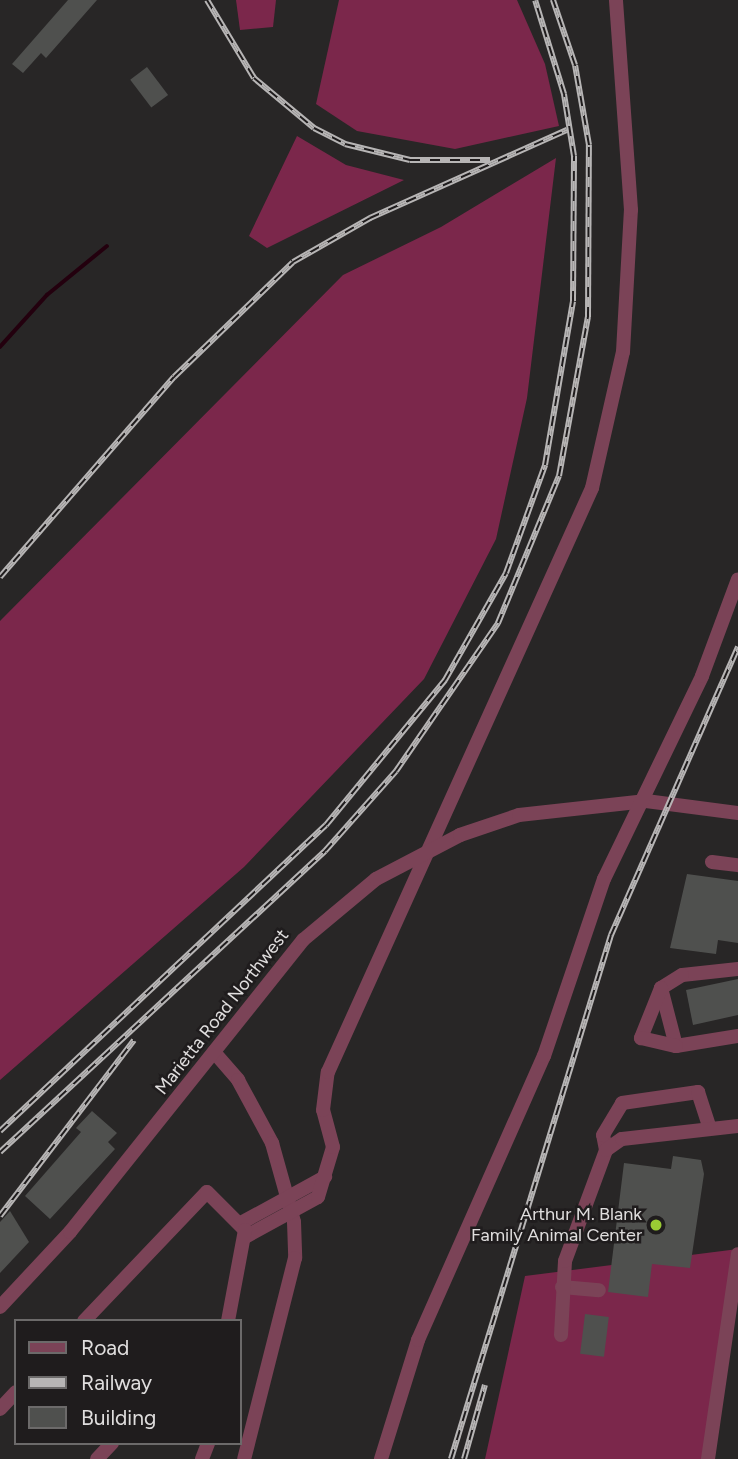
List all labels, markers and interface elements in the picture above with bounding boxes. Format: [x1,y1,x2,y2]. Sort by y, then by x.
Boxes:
street label: Marietta Road Northwest [151,925,293,1099]
place label: Arthur M. Blank Family Animal Center [471,1204,642,1246]
marker: Arthur M. Blank Family Animal Center [648,1217,664,1233]
legend [14,1319,242,1445]
text: Road [81,1335,129,1360]
text: Railway [81,1370,152,1395]
text: Building [81,1405,156,1430]

